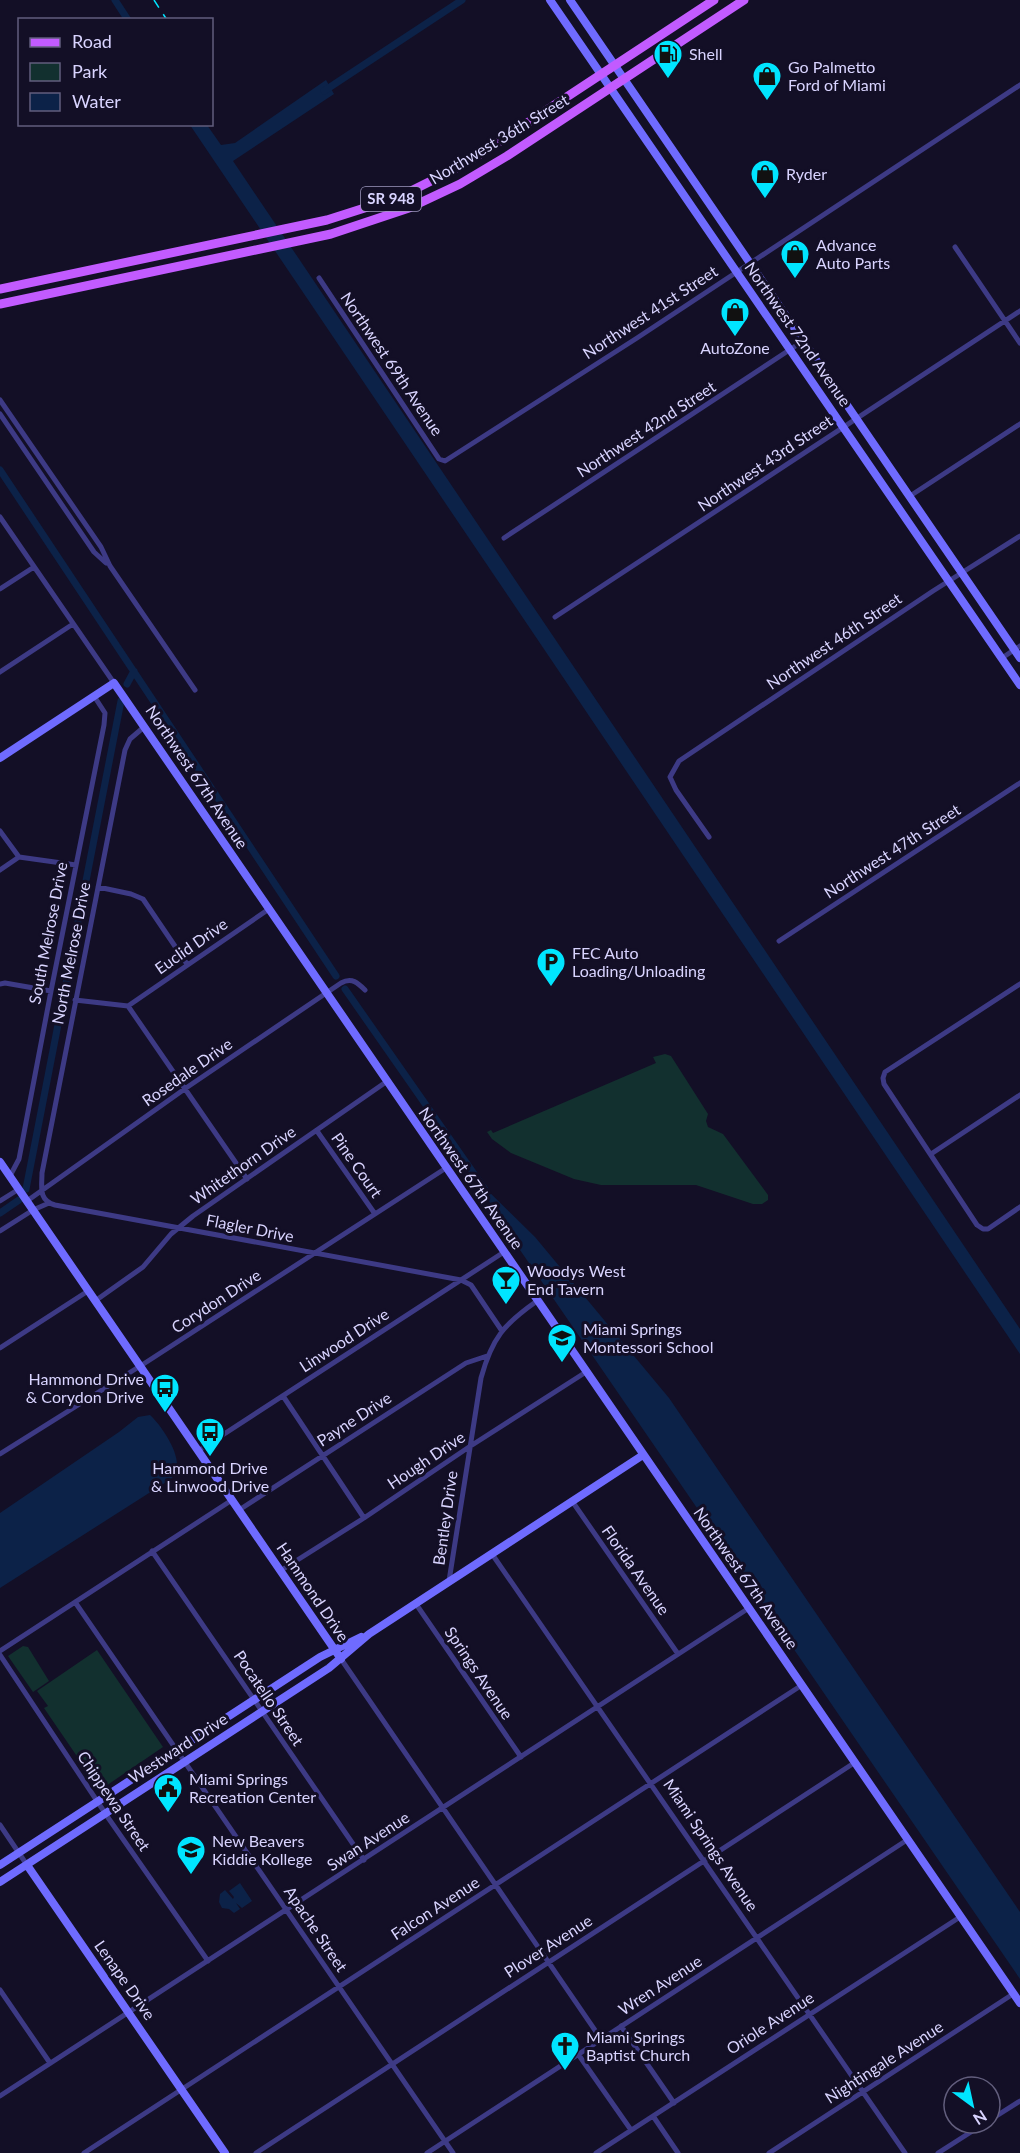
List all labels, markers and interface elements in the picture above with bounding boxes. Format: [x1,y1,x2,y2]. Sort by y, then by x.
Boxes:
legend [18,18,213,126]
text: Road [72,30,112,52]
fuel station icon: Shell [652,38,684,80]
place label: Shell [689,44,722,63]
place label: Go Palmetto Ford of Miami [788,57,886,94]
text: Park [72,60,108,82]
shop icon: Go Palmetto Ford of Miami [751,60,783,102]
street label: Northwest 36th Street [426,89,572,188]
text: Water [72,90,121,112]
shop icon: Ryder [749,158,781,200]
place label: Ryder [786,164,827,183]
road number: SR 948 [361,187,421,211]
place label: Advance Auto Parts [816,235,890,272]
shop icon: Advance Auto Parts [779,238,811,280]
street label: Northwest 72nd Avenue [741,258,856,410]
street label: Northwest 41st Street [579,261,721,362]
street label: Northwest 69th Avenue [337,288,448,439]
shop icon: AutoZone [719,296,751,338]
place label: AutoZone [700,338,770,357]
street label: Northwest 42nd Street [573,376,719,481]
street label: Northwest 43rd Street [694,410,836,515]
street label: Northwest 46th Street [763,588,905,693]
street label: Northwest 67th Avenue [142,701,253,852]
street label: Northwest 47th Street [820,799,964,902]
street label: South Melrose Drive [24,860,71,1006]
street label: North Melrose Drive [47,880,94,1026]
street label: Euclid Drive [151,914,231,978]
place label: FEC Auto Loading/Unloading [572,943,705,980]
parking icon: FEC Auto Loading/Unloading [535,946,567,988]
street label: Rosedale Drive [138,1034,235,1110]
street label: Northwest 67th Avenue [415,1103,528,1252]
street label: Whitethorn Drive [186,1121,299,1208]
street label: Pine Court [328,1129,387,1201]
street label: Flagler Drive [205,1210,296,1245]
place label: Woodys West End Tavern [527,1261,626,1298]
bar icon: Woodys West End Tavern [490,1264,522,1306]
street label: Corydon Drive [168,1265,264,1337]
street label: Linwood Drive [295,1304,392,1376]
place label: Miami Springs Montessori School [583,1319,713,1356]
school or university icon: Miami Springs Montessori School [546,1322,578,1364]
place label: Hammond Drive & Corydon Drive [26,1369,144,1406]
bus stop icon: Hammond Drive & Corydon Drive [149,1372,181,1414]
street label: Payne Drive [313,1387,395,1450]
bus stop icon: Hammond Drive & Linwood Drive [194,1416,226,1458]
street label: Hough Drive [383,1427,468,1492]
place label: Hammond Drive & Linwood Drive [151,1458,269,1495]
street label: Bentley Drive [428,1469,461,1566]
street label: Northwest 67th Avenue [690,1503,803,1652]
street label: Florida Avenue [599,1521,674,1618]
street label: Hammond Drive [273,1539,354,1645]
street label: Springs Avenue [441,1623,517,1723]
street label: Pocatello Street [231,1647,308,1749]
street label: Westward Drive [125,1709,231,1787]
street label: Chippewa Street [74,1747,155,1854]
place label: Miami Springs Recreation Center [189,1769,316,1806]
public building icon: Miami Springs Recreation Center [152,1772,184,1814]
street label: Miami Springs Avenue [660,1775,763,1914]
street label: Swan Avenue [323,1807,412,1874]
place label: New Beavers Kiddie Kollege [212,1831,312,1868]
school or university icon: New Beavers Kiddie Kollege [175,1834,207,1876]
street label: Falcon Avenue [387,1872,483,1943]
street label: Apache Street [281,1882,352,1975]
street label: Plover Avenue [500,1910,595,1981]
street label: Lenape Drive [91,1936,160,2023]
street label: Wren Avenue [615,1951,705,2018]
street label: Oriole Avenue [723,1987,817,2058]
street label: Nightingale Avenue [821,2016,946,2107]
place label: Miami Springs Baptist Church [586,2027,690,2064]
church icon: Miami Springs Baptist Church [549,2030,581,2072]
north arrow [942,2075,1002,2135]
text: N [970,2107,991,2129]

